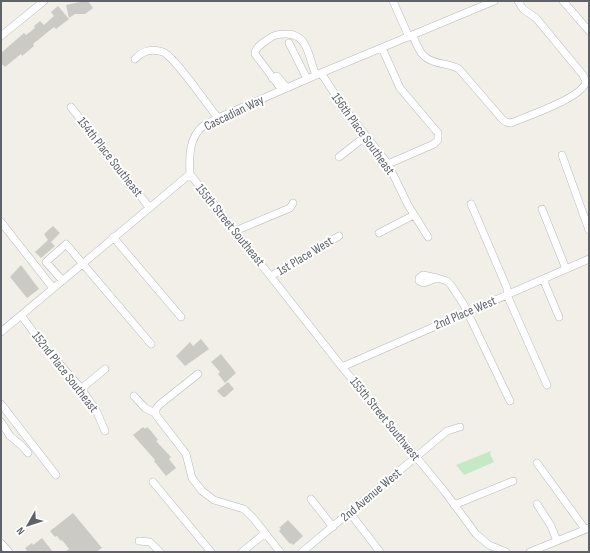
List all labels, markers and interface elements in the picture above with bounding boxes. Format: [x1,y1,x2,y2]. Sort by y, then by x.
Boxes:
street label: 156th Place Southeast [328,90,398,178]
street label: Cascadian Way [202,92,266,134]
street label: 154th Place Southeast [74,114,146,200]
street label: 155th Street Southeast [192,181,268,269]
street label: 1st Place West [274,233,336,279]
street label: 2nd Place West [432,293,498,333]
street label: 152nd Place Southeast [28,328,102,416]
street label: 155th Street Southwest [346,374,424,464]
street label: 2nd Avenue West [337,465,405,525]
north arrow [8,505,48,545]
text: N [14,525,28,537]

